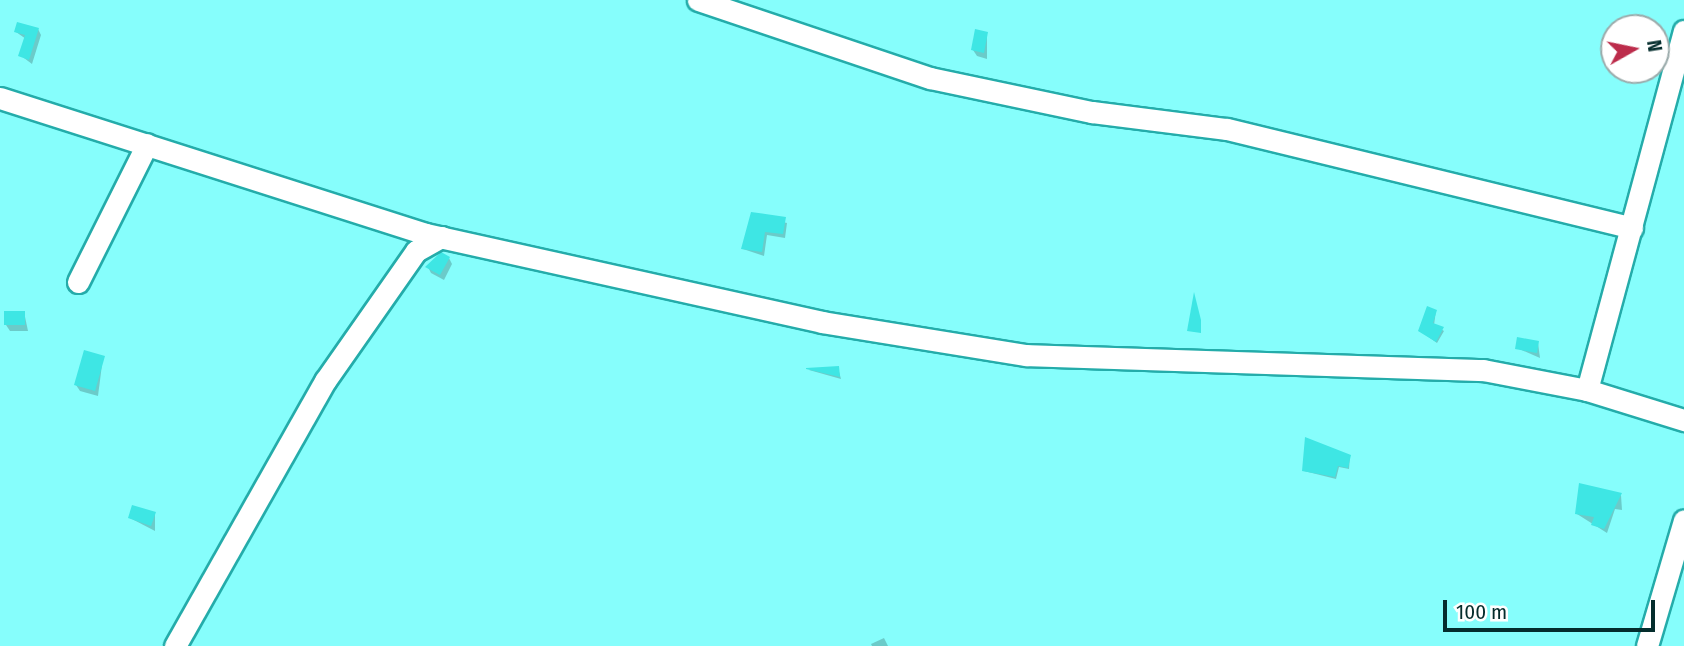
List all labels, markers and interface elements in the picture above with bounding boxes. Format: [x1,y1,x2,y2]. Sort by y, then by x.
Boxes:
north arrow [1600,14,1670,84]
text: N [1642,39,1667,53]
scale bar [1446,586,1658,630]
text: 100 m [1456,599,1507,625]

